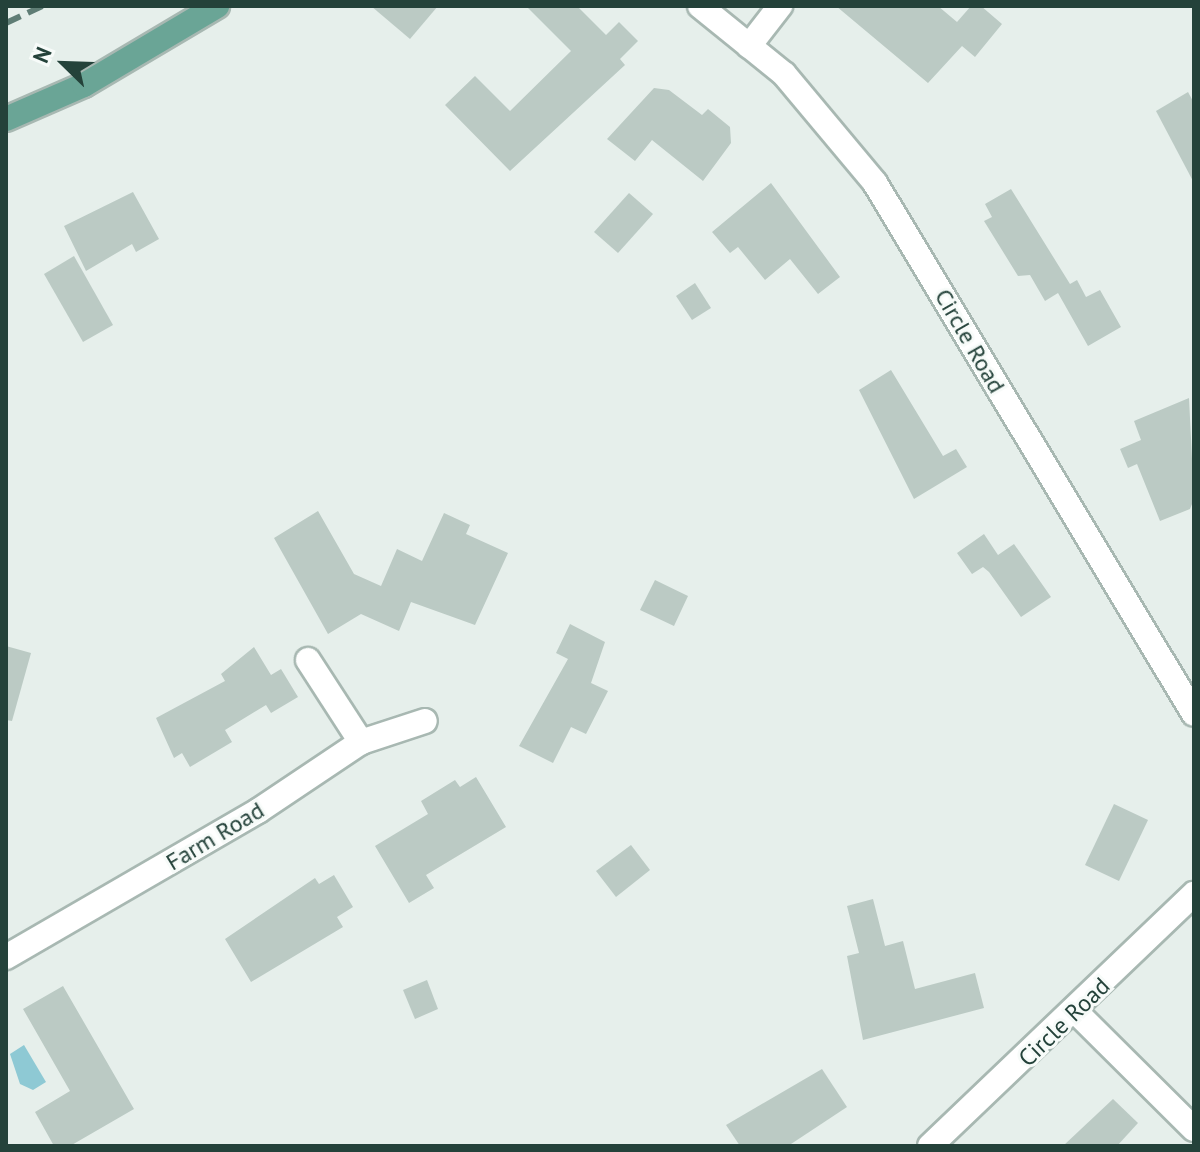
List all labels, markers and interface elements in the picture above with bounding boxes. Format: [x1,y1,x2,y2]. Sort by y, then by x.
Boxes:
north arrow [24,24,104,104]
text: N [26,42,58,67]
street label: Circle Road [929,284,1011,398]
street label: Farm Road [161,796,269,876]
street label: Circle Road [1012,972,1116,1072]

